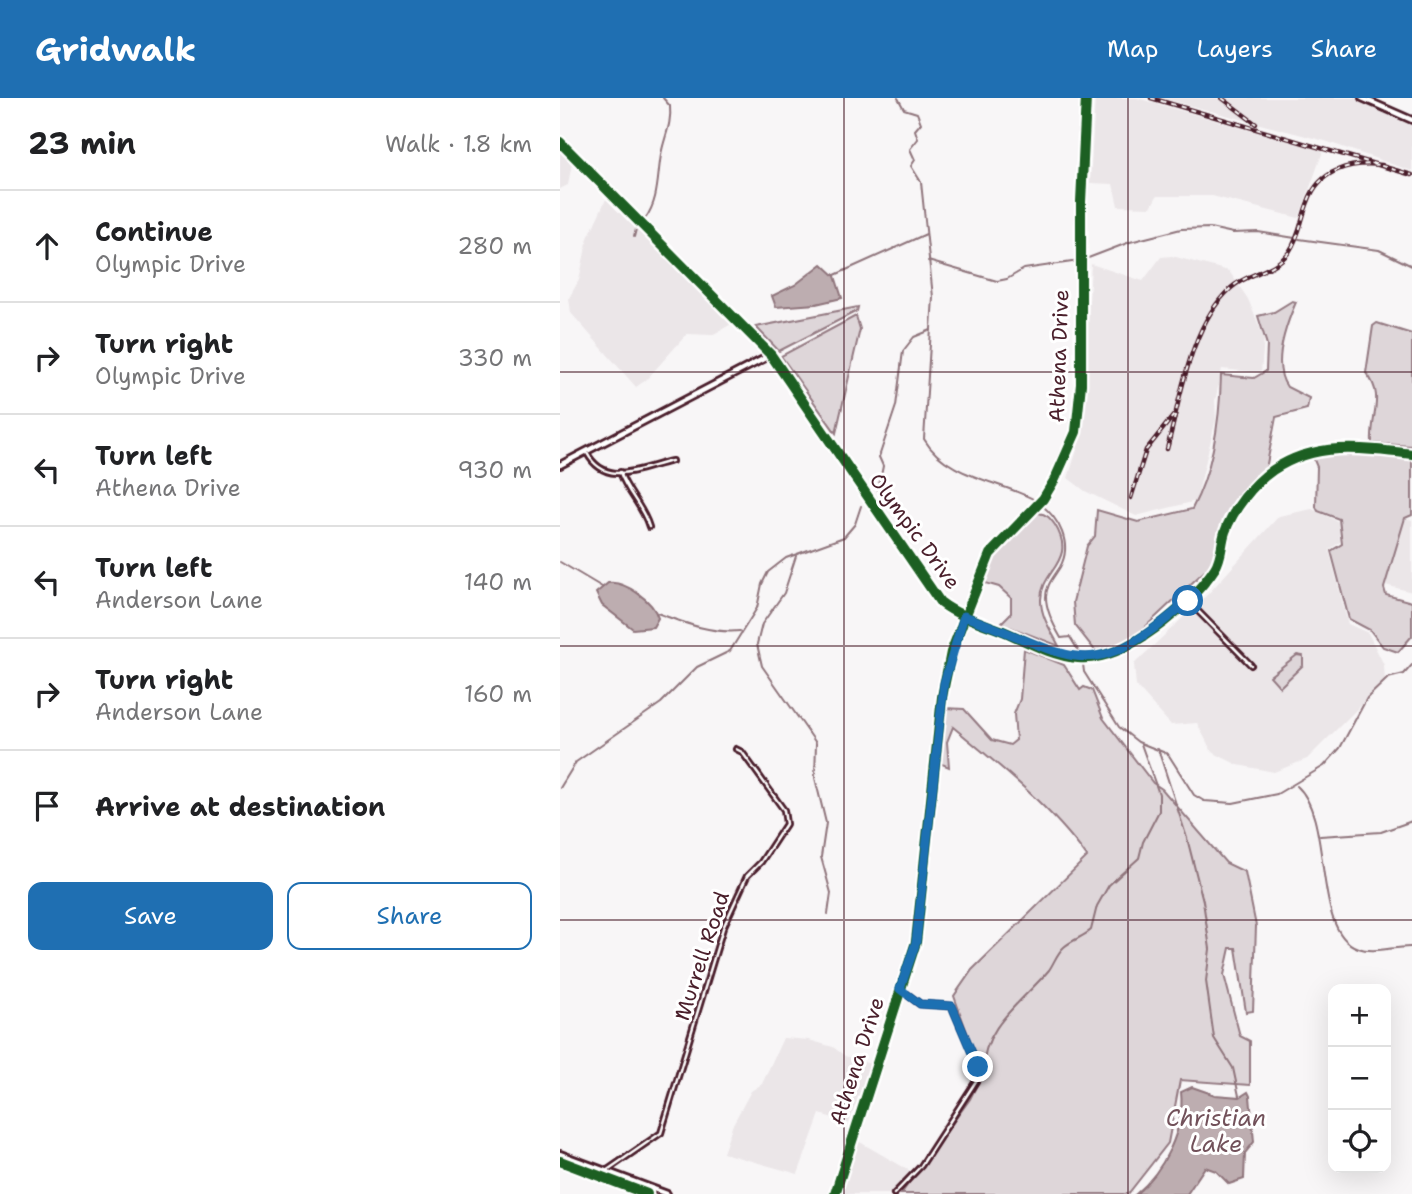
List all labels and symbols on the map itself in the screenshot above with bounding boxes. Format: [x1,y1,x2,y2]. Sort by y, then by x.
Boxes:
street label: Athena Drive [1043,289,1075,423]
street label: Olympic Drive [863,467,967,595]
route start [1172,585,1203,616]
street label: Murrell Road [668,888,736,1024]
street label: Athena Drive [823,993,891,1129]
route end [962,1051,993,1082]
water label: Christian Lake [1166,1103,1266,1159]

